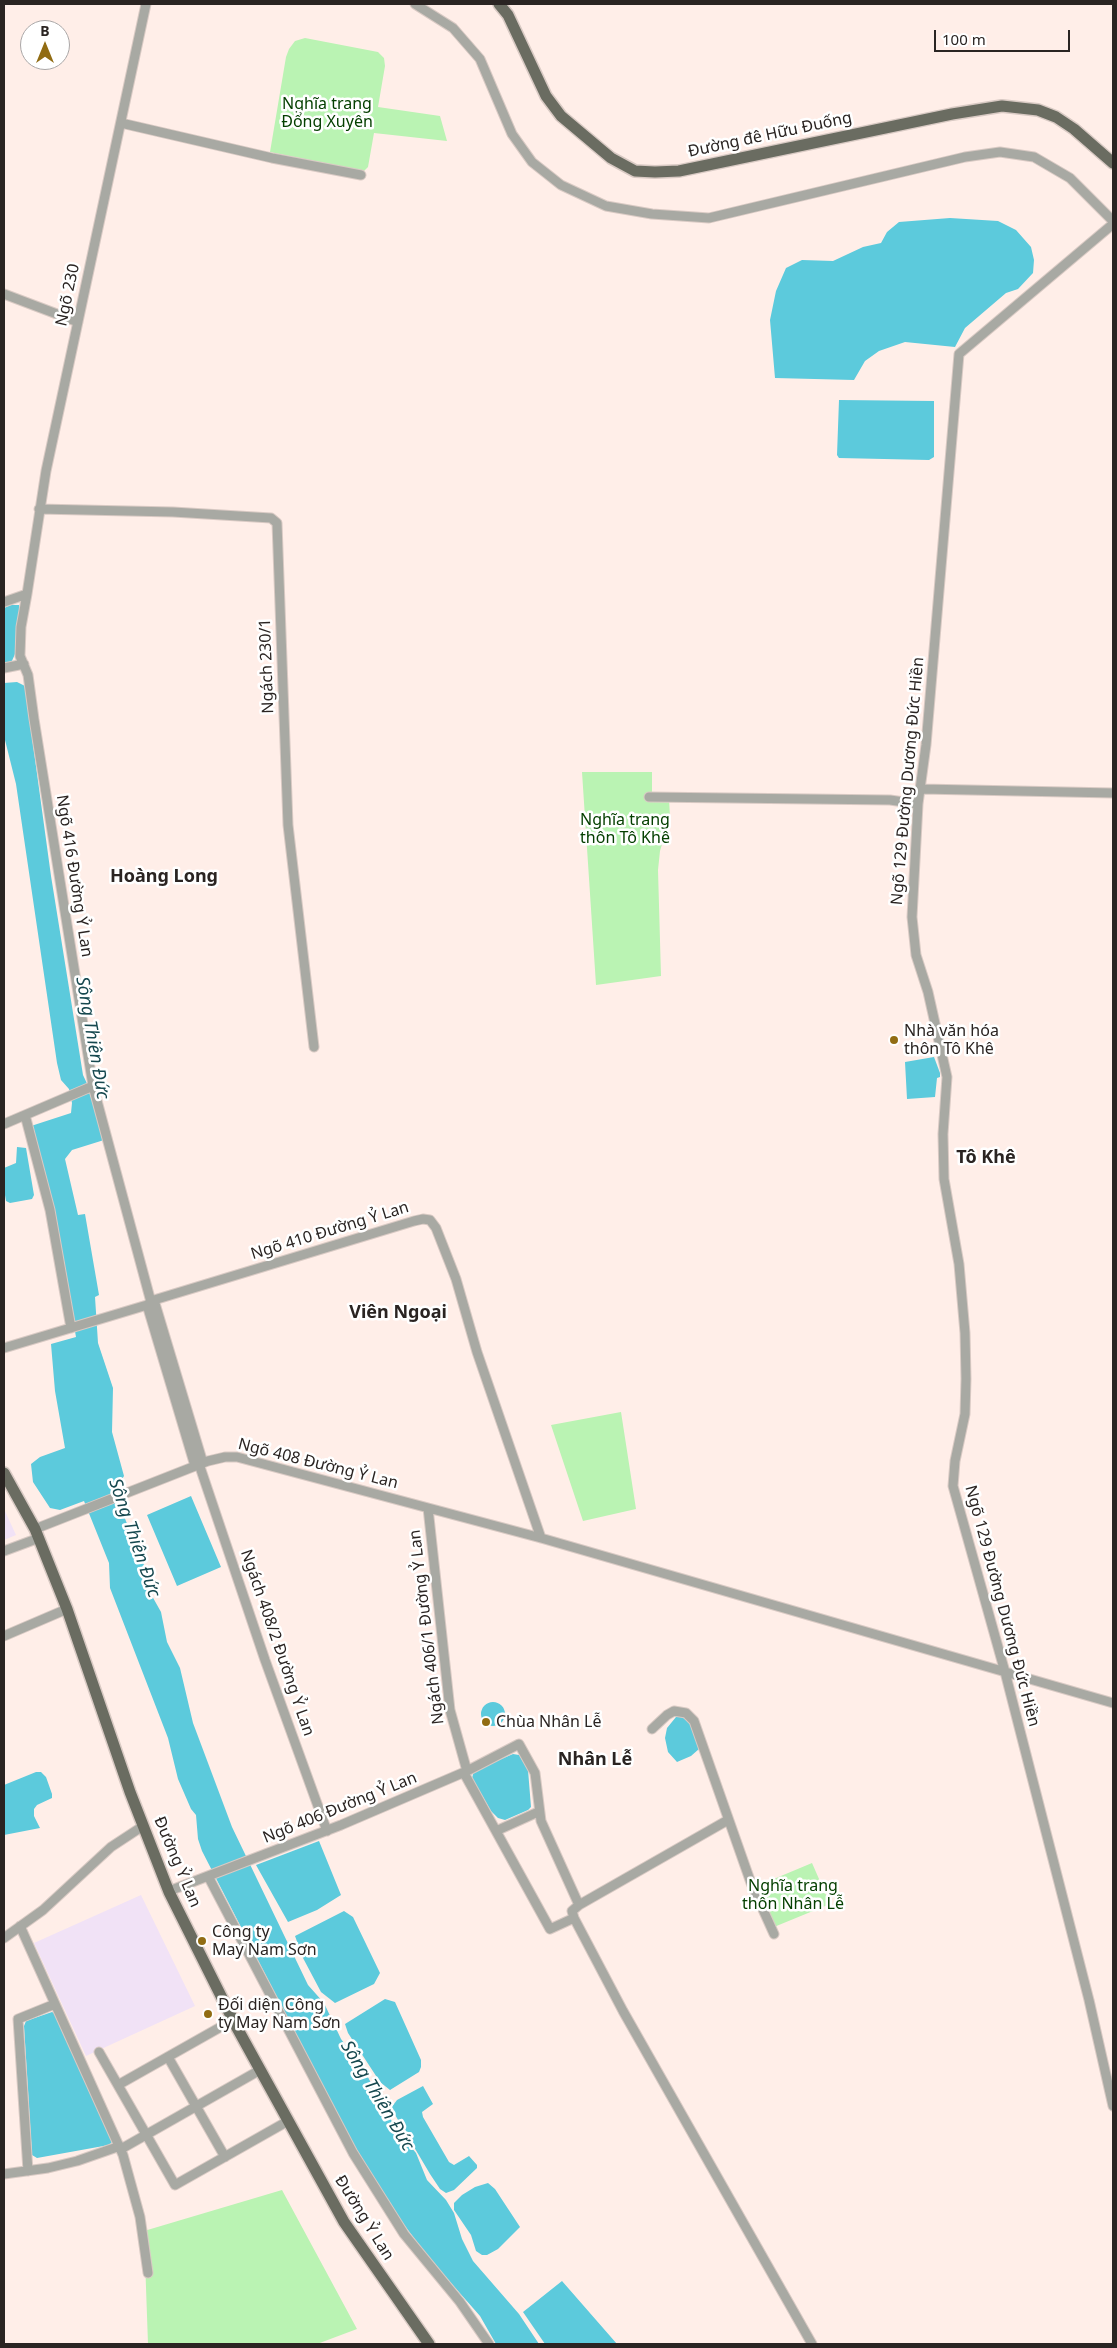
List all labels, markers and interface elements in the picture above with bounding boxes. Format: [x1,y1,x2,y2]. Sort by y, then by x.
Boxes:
north arrow [20,20,70,70]
scale bar [937,20,1073,52]
text: B [40,21,50,40]
text: 100 m [942,29,986,49]
park label: Nghĩa trang Đổng Xuyên [281,94,373,132]
street label: Đường đê Hữu Đuống [686,108,854,162]
street label: Ngõ 230 [52,262,84,328]
street label: Ngách 230/1 [256,618,278,714]
street label: Ngõ 129 Đường Dương Đức Hiền [888,656,928,906]
street label: Ngõ 416 Đường Ỷ Lan [52,793,96,959]
park label: Nghĩa trang thôn Tô Khê [580,810,670,848]
district label: Hoàng Long [110,866,218,888]
water label: Sông Thiên Đức [71,975,113,1101]
place label: Nhà văn hóa thôn Tô Khê [904,1021,999,1059]
marker: Nhà văn hóa thôn Tô Khê [888,1034,900,1046]
district label: Tô Khê [956,1147,1016,1169]
street label: Ngõ 410 Đường Ỷ Lan [249,1198,411,1264]
district label: Viên Ngoại [349,1302,447,1324]
street label: Ngõ 408 Đường Ỷ Lan [236,1435,400,1493]
water label: Sông Thiên Đức [104,1476,164,1600]
street label: Ngõ 129 Đường Dương Đức Hiền [960,1483,1044,1729]
street label: Ngách 406/1 Đường Ỷ Lan [406,1529,448,1725]
street label: Ngách 408/2 Đường Ỷ Lan [236,1547,318,1739]
place label: Chùa Nhân Lễ [496,1712,602,1732]
marker: Chùa Nhân Lễ [480,1716,492,1728]
district label: Nhân Lễ [558,1749,632,1771]
street label: Ngõ 406 Đường Ỷ Lan [260,1768,420,1848]
street label: Đường Ỷ Lan [149,1814,205,1910]
park label: Nghĩa trang thôn Nhân Lễ [742,1876,844,1914]
place label: Công ty May Nam Sơn [212,1922,317,1960]
marker: Công ty May Nam Sơn [196,1935,208,1947]
place label: Đối diện Công ty May Nam Sơn [218,1995,341,2033]
marker: Đối diện Công ty May Nam Sơn [202,2008,214,2020]
water label: Sông Thiên Đức [336,2037,418,2155]
street label: Đường Ỷ Lan [330,2172,398,2264]

